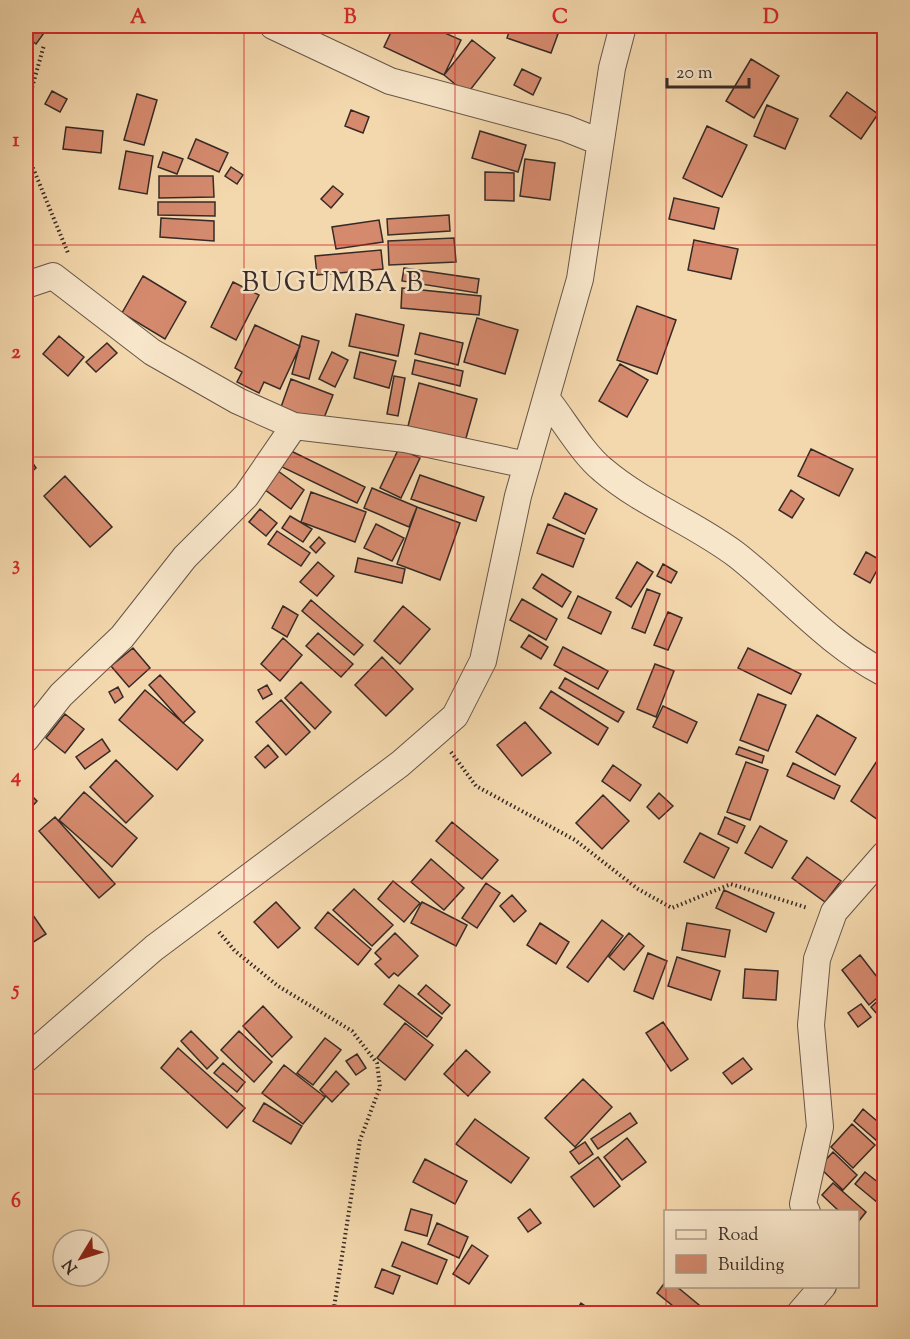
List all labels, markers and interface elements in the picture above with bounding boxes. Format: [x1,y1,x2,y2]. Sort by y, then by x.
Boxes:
text: A [130,4,147,33]
text: B [344,4,357,33]
text: C [552,4,568,33]
text: D [763,4,779,33]
scale bar [667,51,750,89]
text: 20 m [676,61,713,87]
text: 1 [13,127,20,156]
district label: BUGUMBA B [242,265,424,304]
text: 2 [11,339,21,368]
text: 3 [12,551,20,580]
text: 4 [10,763,21,792]
text: 5 [11,976,20,1005]
text: 6 [11,1188,21,1217]
legend [664,1210,859,1288]
text: Road [718,1223,758,1249]
north arrow [51,1228,111,1288]
text: N [58,1253,84,1278]
text: Building [718,1253,784,1279]

